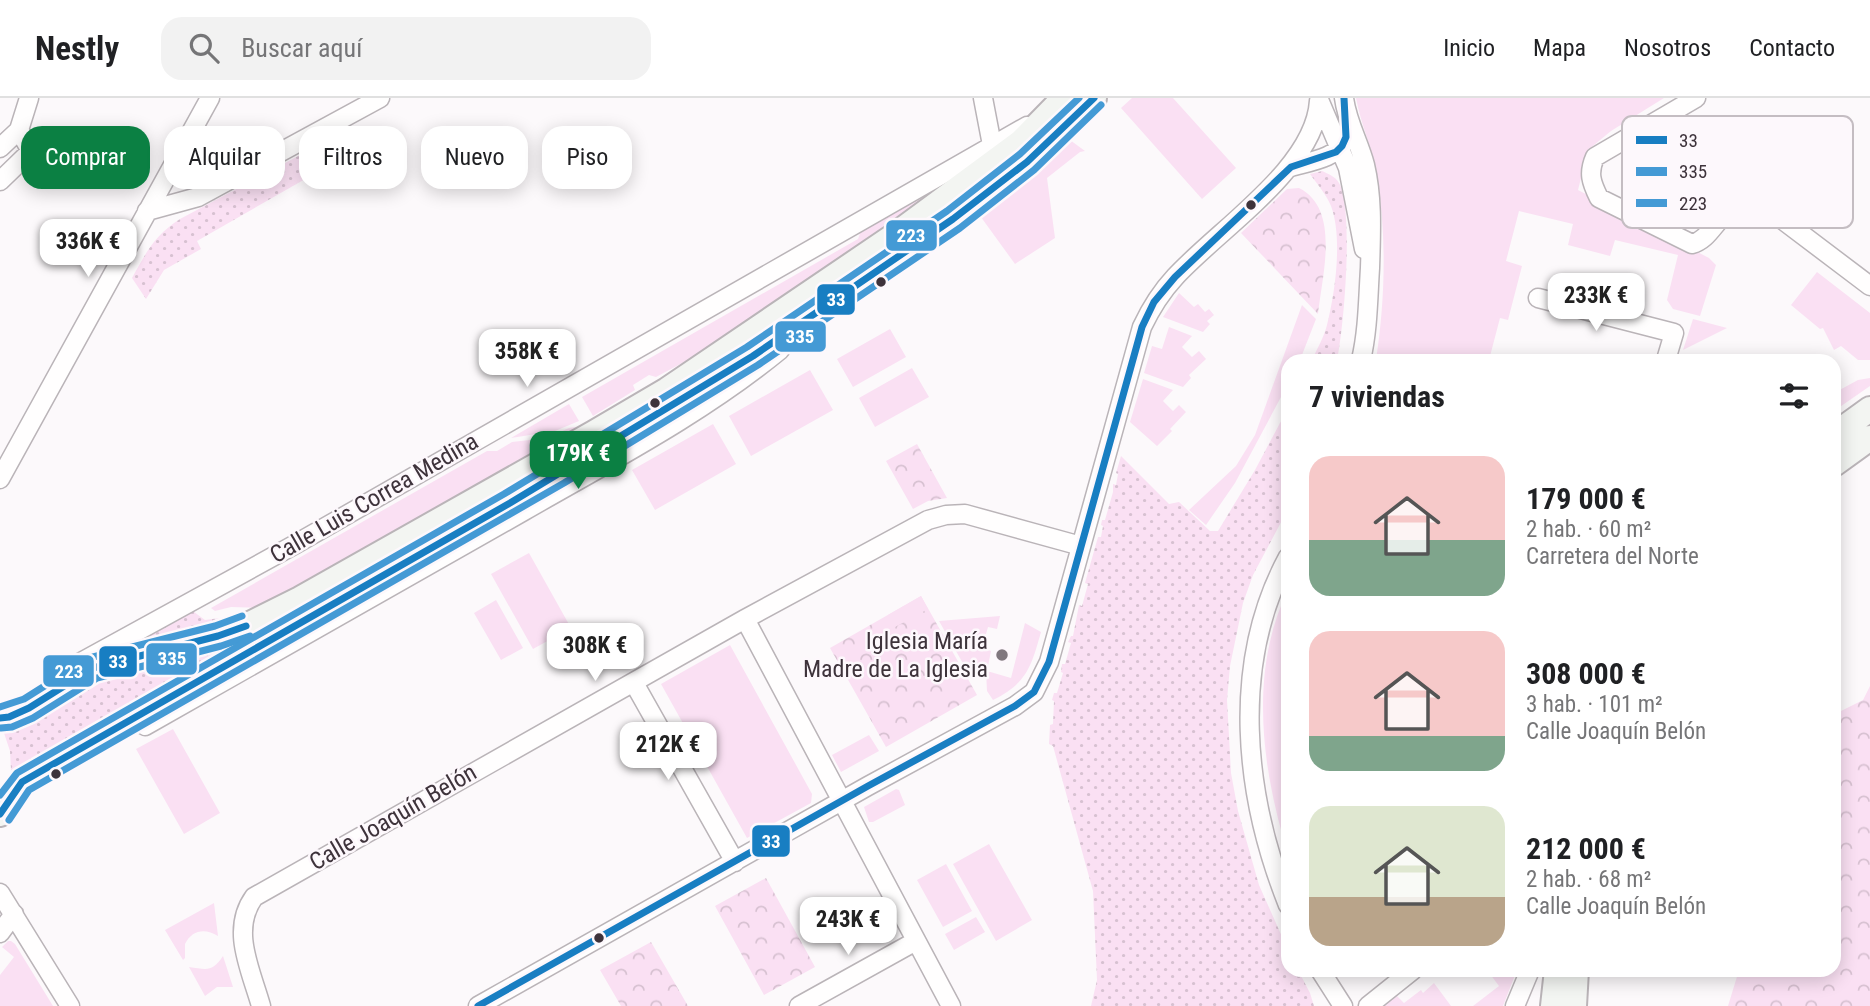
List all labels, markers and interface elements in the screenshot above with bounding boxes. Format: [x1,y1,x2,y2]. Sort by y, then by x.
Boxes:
search box [161,17,651,80]
text: Nestly [35,29,119,68]
icon: search [185,29,223,67]
text: Buscar aquí [241,33,362,63]
text: Inicio [1443,34,1495,62]
text: Mapa [1533,34,1586,62]
text: Nosotros [1624,34,1711,62]
text: Contacto [1749,34,1835,62]
legend [1622,116,1853,228]
chip: Comprar [21,126,150,189]
chip: Alquilar [164,126,285,189]
chip: Filtros [299,126,407,189]
chip: Nuevo [421,126,528,189]
chip: Piso [542,126,632,189]
text: 33 [1679,129,1698,152]
text: 335 [1679,160,1707,183]
text: 223 [1679,192,1707,215]
unlabelled marker [1244,198,1258,212]
line badge: 223 [885,219,938,252]
pin: 336K € [31,220,145,279]
text: 223 [897,224,925,247]
text: 336K € [56,228,120,255]
pin: 233K € [1539,274,1653,333]
unlabelled marker [874,275,888,289]
text: 233K € [1564,282,1628,309]
line badge: 33 [816,283,856,316]
text: 33 [826,288,846,311]
line badge: 335 [774,320,827,353]
text: 335 [786,325,814,348]
pin: 358K € [470,330,584,389]
text: 358K € [495,338,559,365]
icon: filters [1775,377,1813,415]
text: 7 viviendas [1309,379,1445,414]
unlabelled marker [648,396,662,410]
street label: Calle Luis Correa Medina [265,427,483,569]
pin: 179K € [521,432,635,491]
text: 179K € [546,440,610,467]
text: 179 000 € [1526,481,1646,516]
icon: home [1365,484,1449,568]
text: 2 hab. · 60 m² [1526,516,1651,543]
text: Carretera del Norte [1526,543,1699,570]
pin: 308K € [538,624,652,683]
place label: Iglesia María Madre de La Iglesia [803,627,988,683]
text: 308K € [563,632,627,659]
line badge: 335 [145,642,198,676]
line badge: 33 [98,645,138,678]
text: 335 [158,647,186,670]
marker: Iglesia María Madre de La Iglesia [994,647,1010,663]
text: 33 [108,650,128,673]
line badge: 223 [42,654,95,688]
text: 308 000 € [1526,656,1646,691]
icon: home [1365,659,1449,743]
text: 223 [55,660,83,683]
text: 3 hab. · 101 m² [1526,691,1663,718]
text: Calle Joaquín Belón [1526,718,1706,745]
pin: 212K € [611,722,725,782]
text: 212K € [636,731,700,758]
street label: Calle Joaquín Belón [305,758,481,876]
unlabelled marker [49,767,63,781]
line badge: 33 [751,824,791,858]
text: 33 [761,830,781,853]
text: 212 000 € [1526,831,1646,866]
icon: home [1365,834,1449,918]
text: 2 hab. · 68 m² [1526,866,1651,893]
text: Calle Joaquín Belón [1526,893,1706,920]
pin: 243K € [791,898,905,957]
text: 243K € [816,906,880,933]
unlabelled marker [592,931,606,945]

